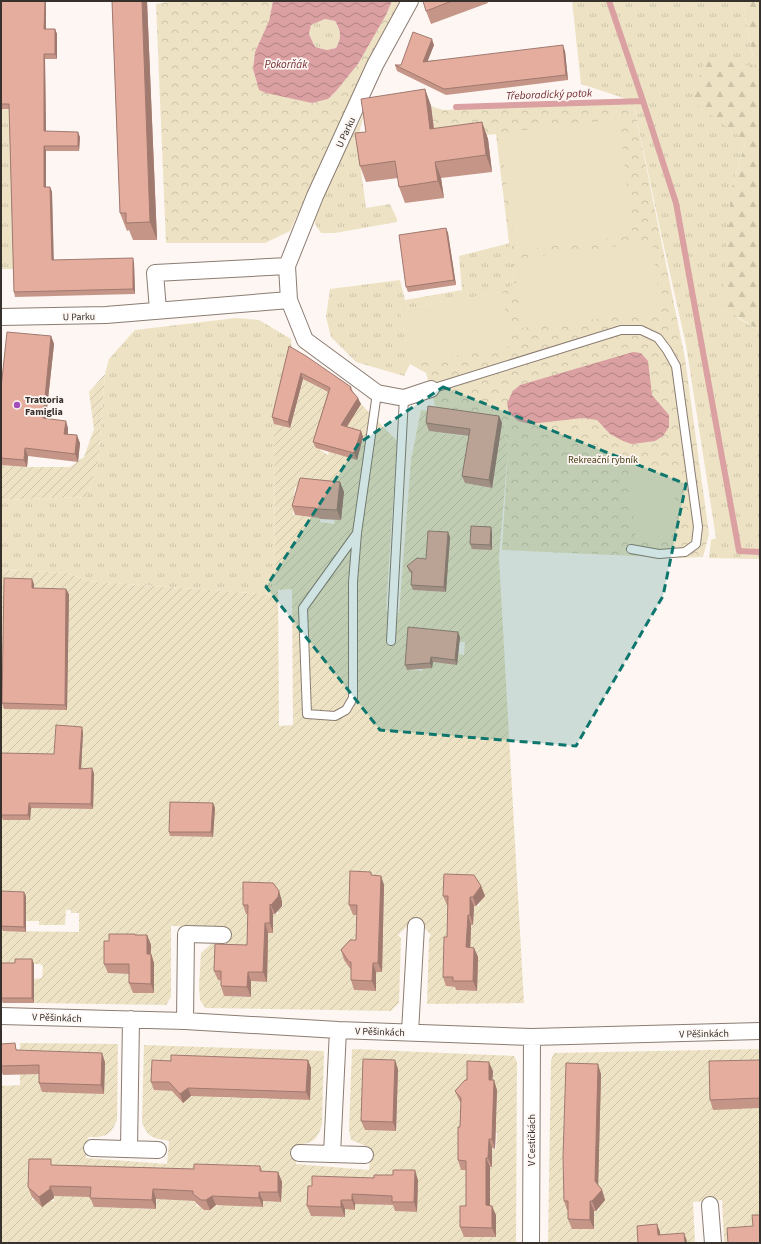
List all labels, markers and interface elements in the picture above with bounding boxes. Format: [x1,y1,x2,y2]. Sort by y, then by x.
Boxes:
water label: Pokorňák [265,57,308,72]
water label: Třeboradický potok [506,85,593,104]
street label: U Parku [333,115,359,150]
street label: U Parku [63,310,95,324]
place label: Trattoria Famiglia [25,393,64,419]
marker: Trattoria Famiglia [12,400,22,410]
park label: Rekreační rybník [568,453,638,467]
street label: V Pěšinkách [32,1010,82,1026]
street label: V Pěšinkách [355,1024,405,1040]
street label: V Pěšinkách [679,1027,729,1041]
street label: V Cestičkách [525,1114,539,1166]

